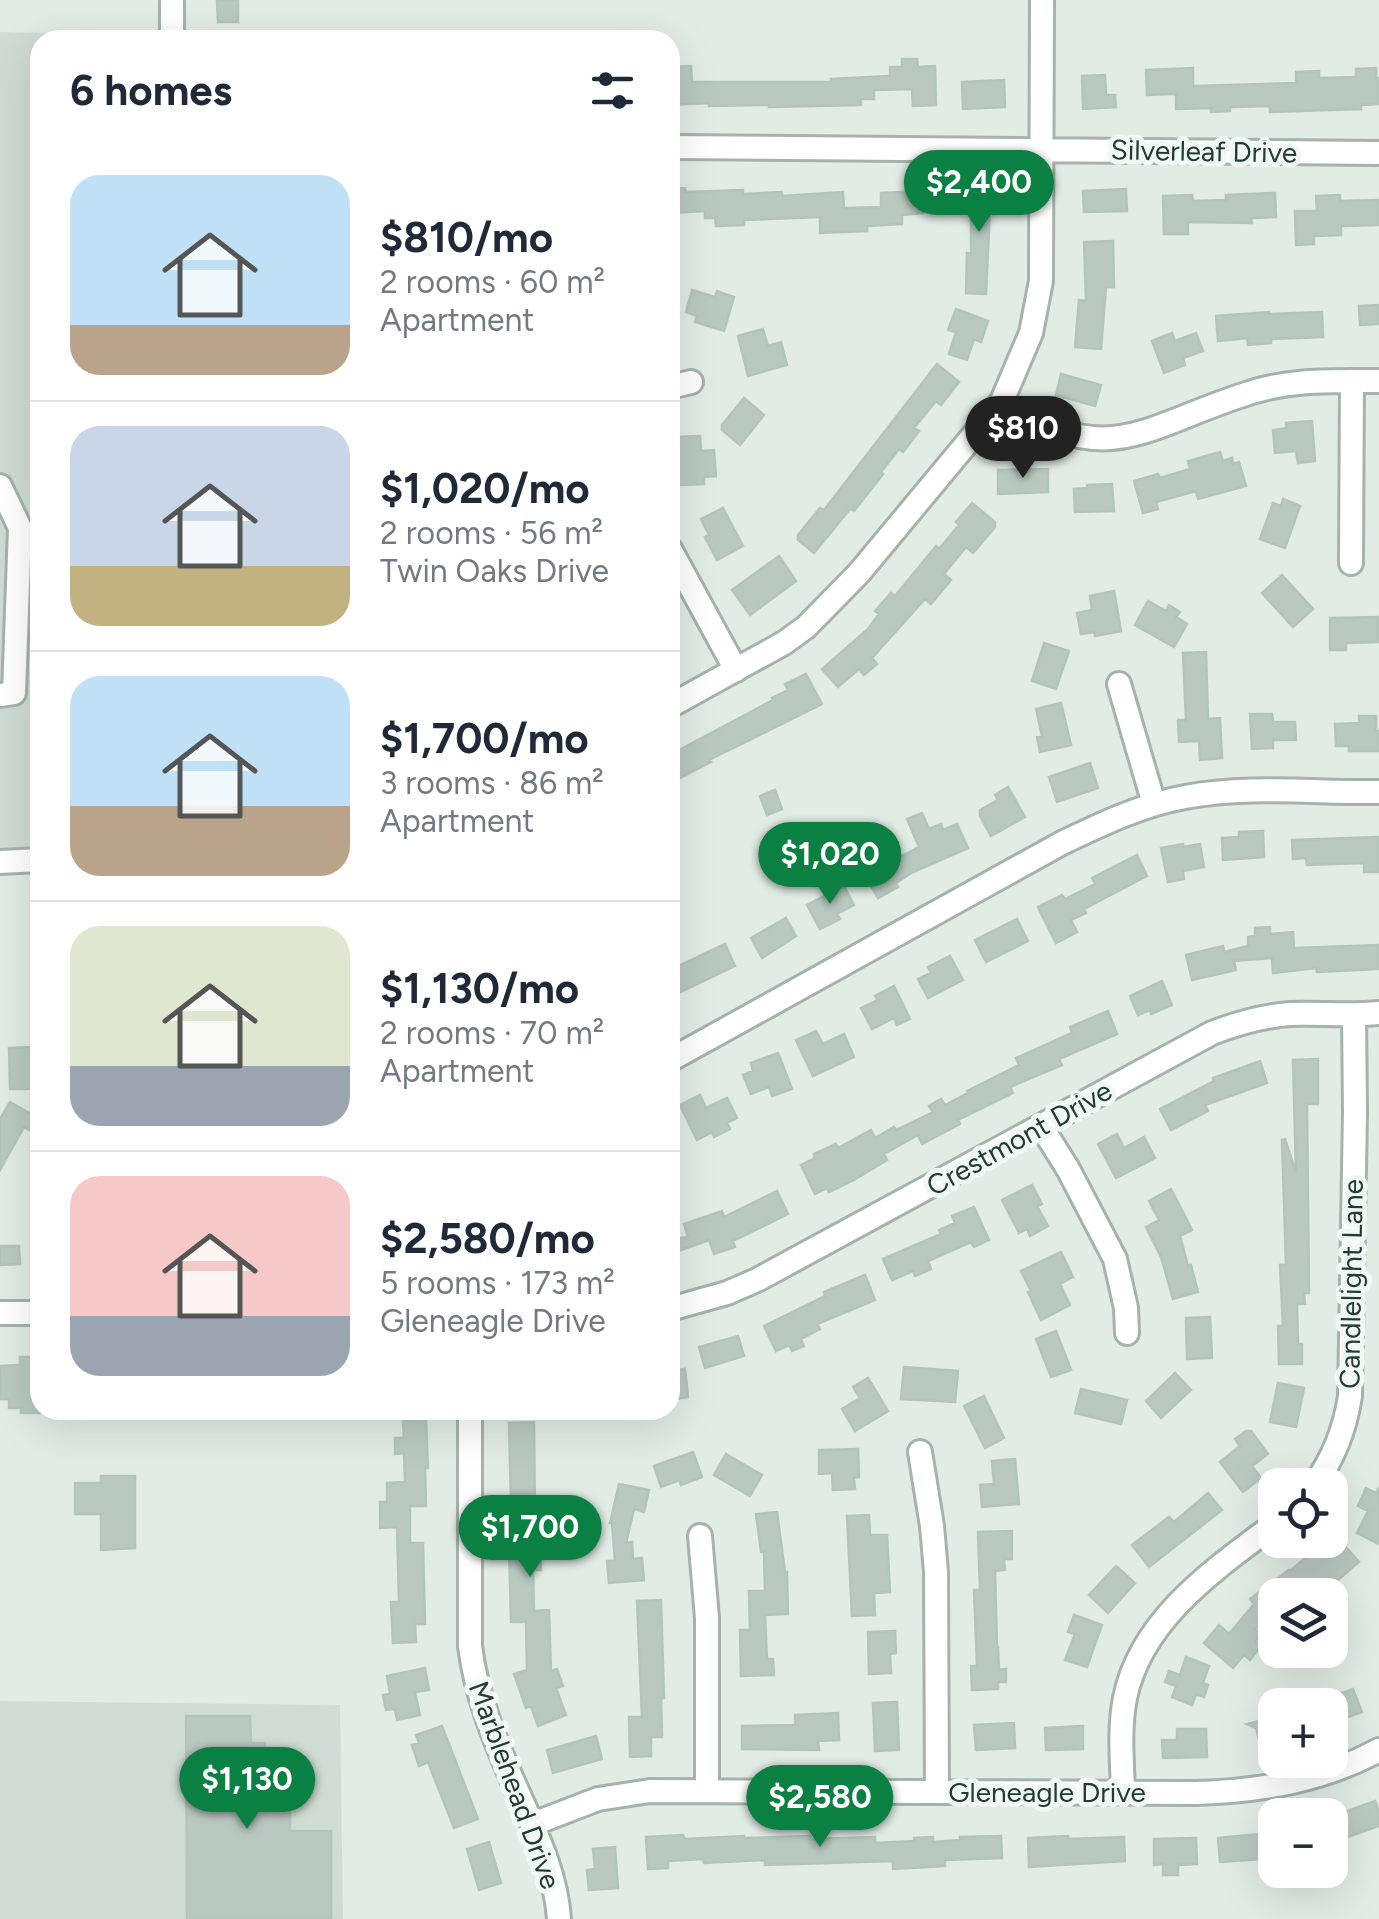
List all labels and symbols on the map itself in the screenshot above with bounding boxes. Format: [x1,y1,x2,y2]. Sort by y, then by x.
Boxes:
street label: Silverleaf Drive [1110,132,1298,170]
pin: $2,400 [898,150,1060,235]
pin: $810 [964,396,1082,481]
pin: $1,020 [749,822,911,907]
street label: Crestmont Drive [920,1073,1118,1203]
street label: Candlelight Lane [1332,1179,1370,1389]
pin: $1,700 [449,1495,611,1580]
street label: Marblehead Drive [462,1676,568,1894]
pin: $1,130 [166,1747,328,1832]
pin: $2,580 [739,1765,901,1850]
street label: Gleneagle Drive [948,1775,1146,1809]

